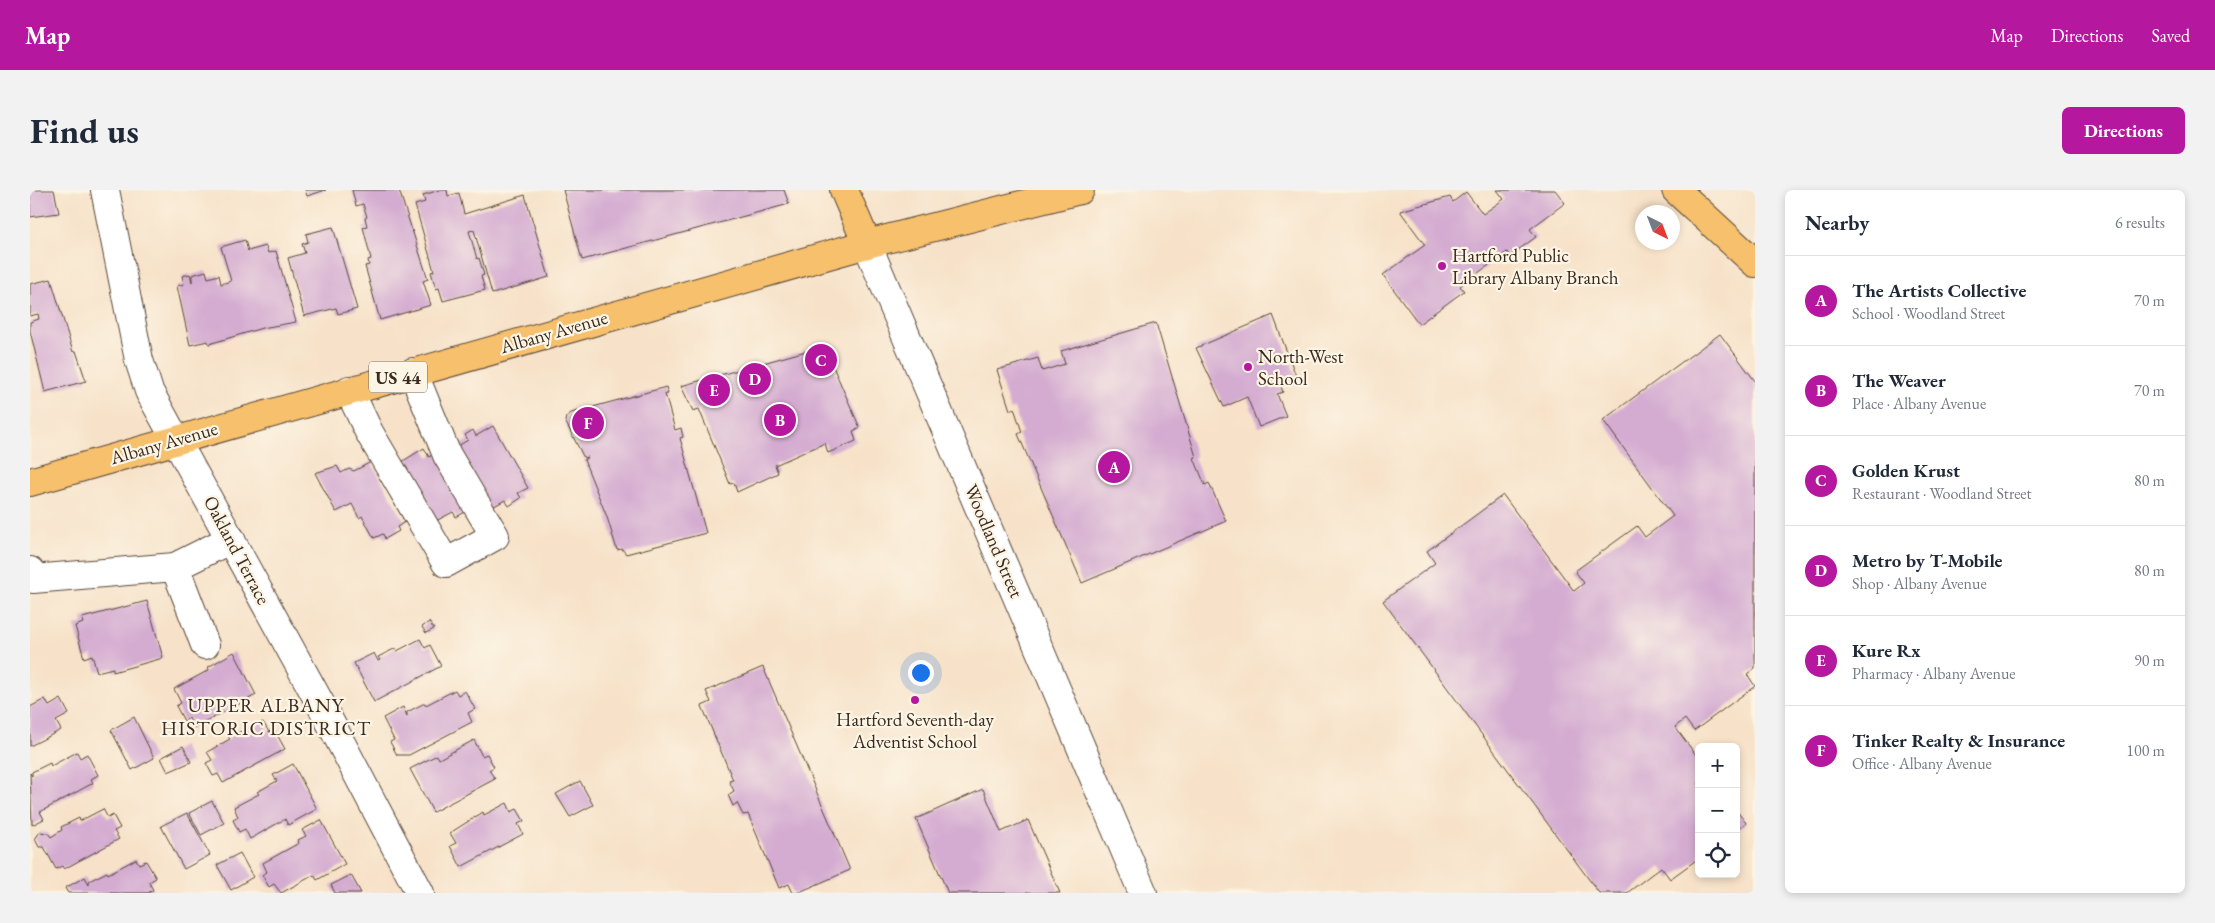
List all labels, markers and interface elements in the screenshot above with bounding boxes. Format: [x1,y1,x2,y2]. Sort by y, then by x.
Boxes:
text: Map [25,20,70,51]
text: Map [1991,24,2023,47]
text: Directions [2051,24,2123,47]
text: Saved [2151,24,2190,47]
button: Directions [2062,107,2185,154]
text: Find us [30,108,139,153]
north arrow [1635,205,1680,250]
text: Nearby [1805,209,1869,236]
text: 6 results [2115,212,2165,233]
place label: Hartford Public Library Albany Branch [1452,243,1619,290]
marker: Hartford Public Library Albany Branch [1436,260,1448,272]
text: The Artists Collective [1852,278,2026,303]
text: A [1815,290,1827,311]
text: 70 m [2134,290,2165,311]
text: School · Woodland Street [1852,303,2005,324]
street label: Albany Avenue [496,305,611,360]
pin: C [805,341,837,379]
place label: North-West School [1258,344,1343,391]
pin: D [739,360,771,398]
marker: North-West School [1242,361,1254,373]
road number: US 44 [369,362,427,392]
text: The Weaver [1852,368,1946,393]
pin: E [698,371,730,409]
text: B [1816,380,1826,401]
text: 70 m [2134,380,2165,401]
text: Place · Albany Avenue [1852,393,1986,414]
pin: B [764,401,796,439]
pin: F [572,404,604,442]
street label: Albany Avenue [106,416,221,471]
pin: A [1098,448,1130,486]
text: Golden Krust [1852,458,1960,483]
text: C [1815,470,1827,491]
text: 80 m [2134,470,2165,491]
street label: Woodland Street [959,480,1029,602]
text: Restaurant · Woodland Street [1852,483,2032,504]
street label: Oakland Terrace [198,491,276,609]
text: Metro by T-Mobile [1852,548,2002,573]
text: D [1815,560,1827,581]
text: 80 m [2134,560,2165,581]
text: Shop · Albany Avenue [1852,573,1987,594]
text: Kure Rx [1852,638,1921,663]
text: E [1816,650,1826,671]
text: 90 m [2134,650,2165,671]
your location [908,660,934,686]
text: Pharmacy · Albany Avenue [1852,663,2016,684]
district label: UPPER ALBANY HISTORIC DISTRICT [161,692,371,741]
marker: Hartford Seventh-day Adventist School [909,694,921,706]
place label: Hartford Seventh-day Adventist School [836,707,995,754]
text: Tinker Realty & Insurance [1852,728,2065,753]
text: F [1817,740,1825,761]
text: 100 m [2126,740,2165,761]
map controls [1695,743,1740,878]
button: + [1695,743,1740,788]
text: Office · Albany Avenue [1852,753,1992,774]
button: − [1695,788,1740,833]
button: locate [1695,833,1740,878]

